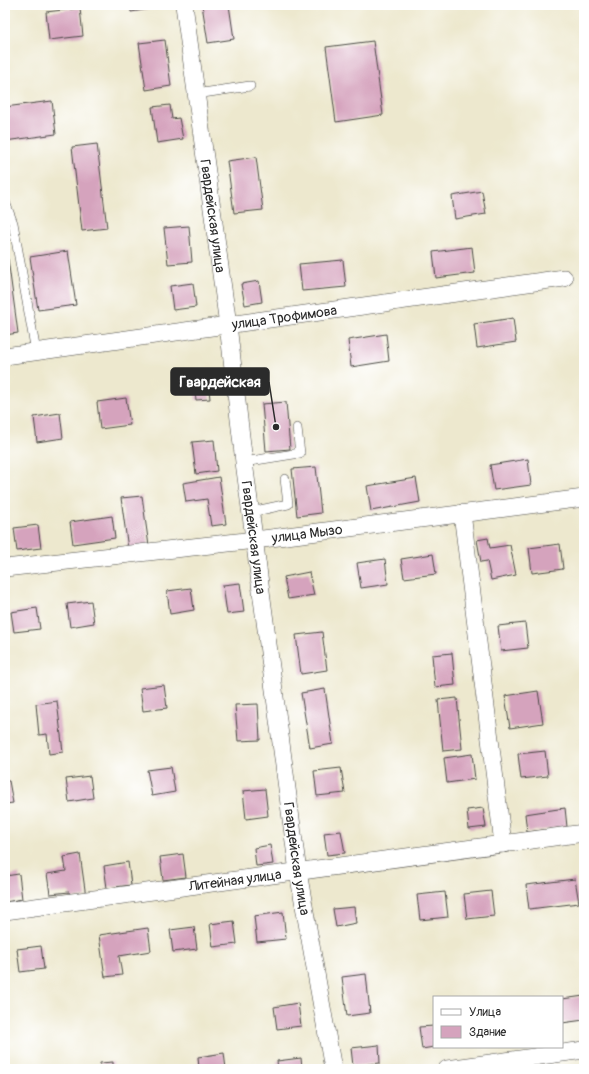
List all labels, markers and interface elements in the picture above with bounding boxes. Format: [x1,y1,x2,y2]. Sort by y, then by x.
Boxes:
street label: Гвардейская улица [196,158,229,274]
street label: улица Трофимова [230,302,338,333]
callout: Гвардейская [171,368,269,395]
text: Гвардейская [179,373,261,392]
street label: Гвардейская улица [238,480,269,595]
street label: улица Мызо [270,521,344,547]
street label: Гвардейская улица [280,801,314,917]
street label: Литейная улица [187,866,282,895]
legend [433,996,563,1048]
text: Улица [469,1005,501,1020]
text: Здание [469,1025,506,1040]

